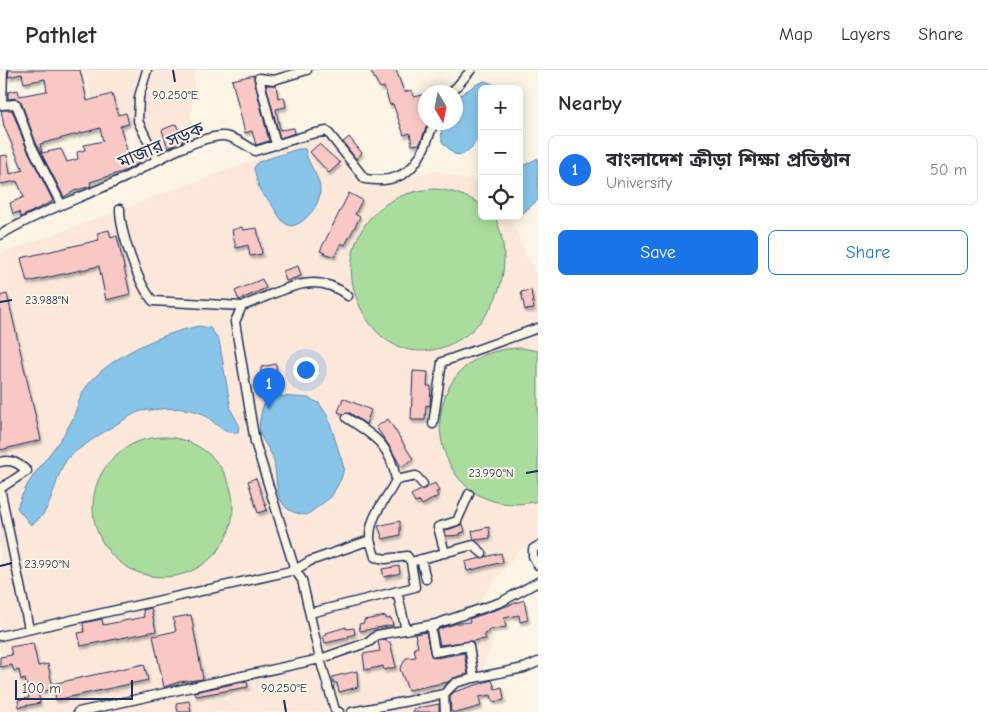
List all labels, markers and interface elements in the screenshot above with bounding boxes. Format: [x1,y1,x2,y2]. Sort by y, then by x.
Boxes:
text: Pathlet [25,21,96,49]
text: Map [779,24,813,45]
text: Layers [841,24,890,45]
text: Share [918,24,963,45]
north arrow [418,85,463,130]
map controls [478,85,523,220]
button: + [478,85,523,130]
text: 90.250°E [152,88,198,102]
text: Nearby [558,91,622,115]
street label: মাজার সড়ক [114,118,208,173]
button: − [478,130,523,175]
text: বাংলাদেশ ক্রীড়া শিক্ষা প্রতিষ্ঠান [606,149,850,171]
text: 1 [572,161,578,179]
text: 50 m [930,161,967,179]
text: University [606,174,672,192]
button: locate [478,175,523,220]
button: Save [558,230,758,275]
button: Share [768,230,968,275]
text: 23.988°N [25,293,69,307]
your location [293,357,319,383]
pin: 1 [253,368,285,409]
text: 23.990°N [468,466,514,480]
text: 23.990°N [24,557,70,571]
scale bar [15,677,132,700]
text: 100 m [22,680,61,697]
text: 90.250°E [261,681,307,695]

